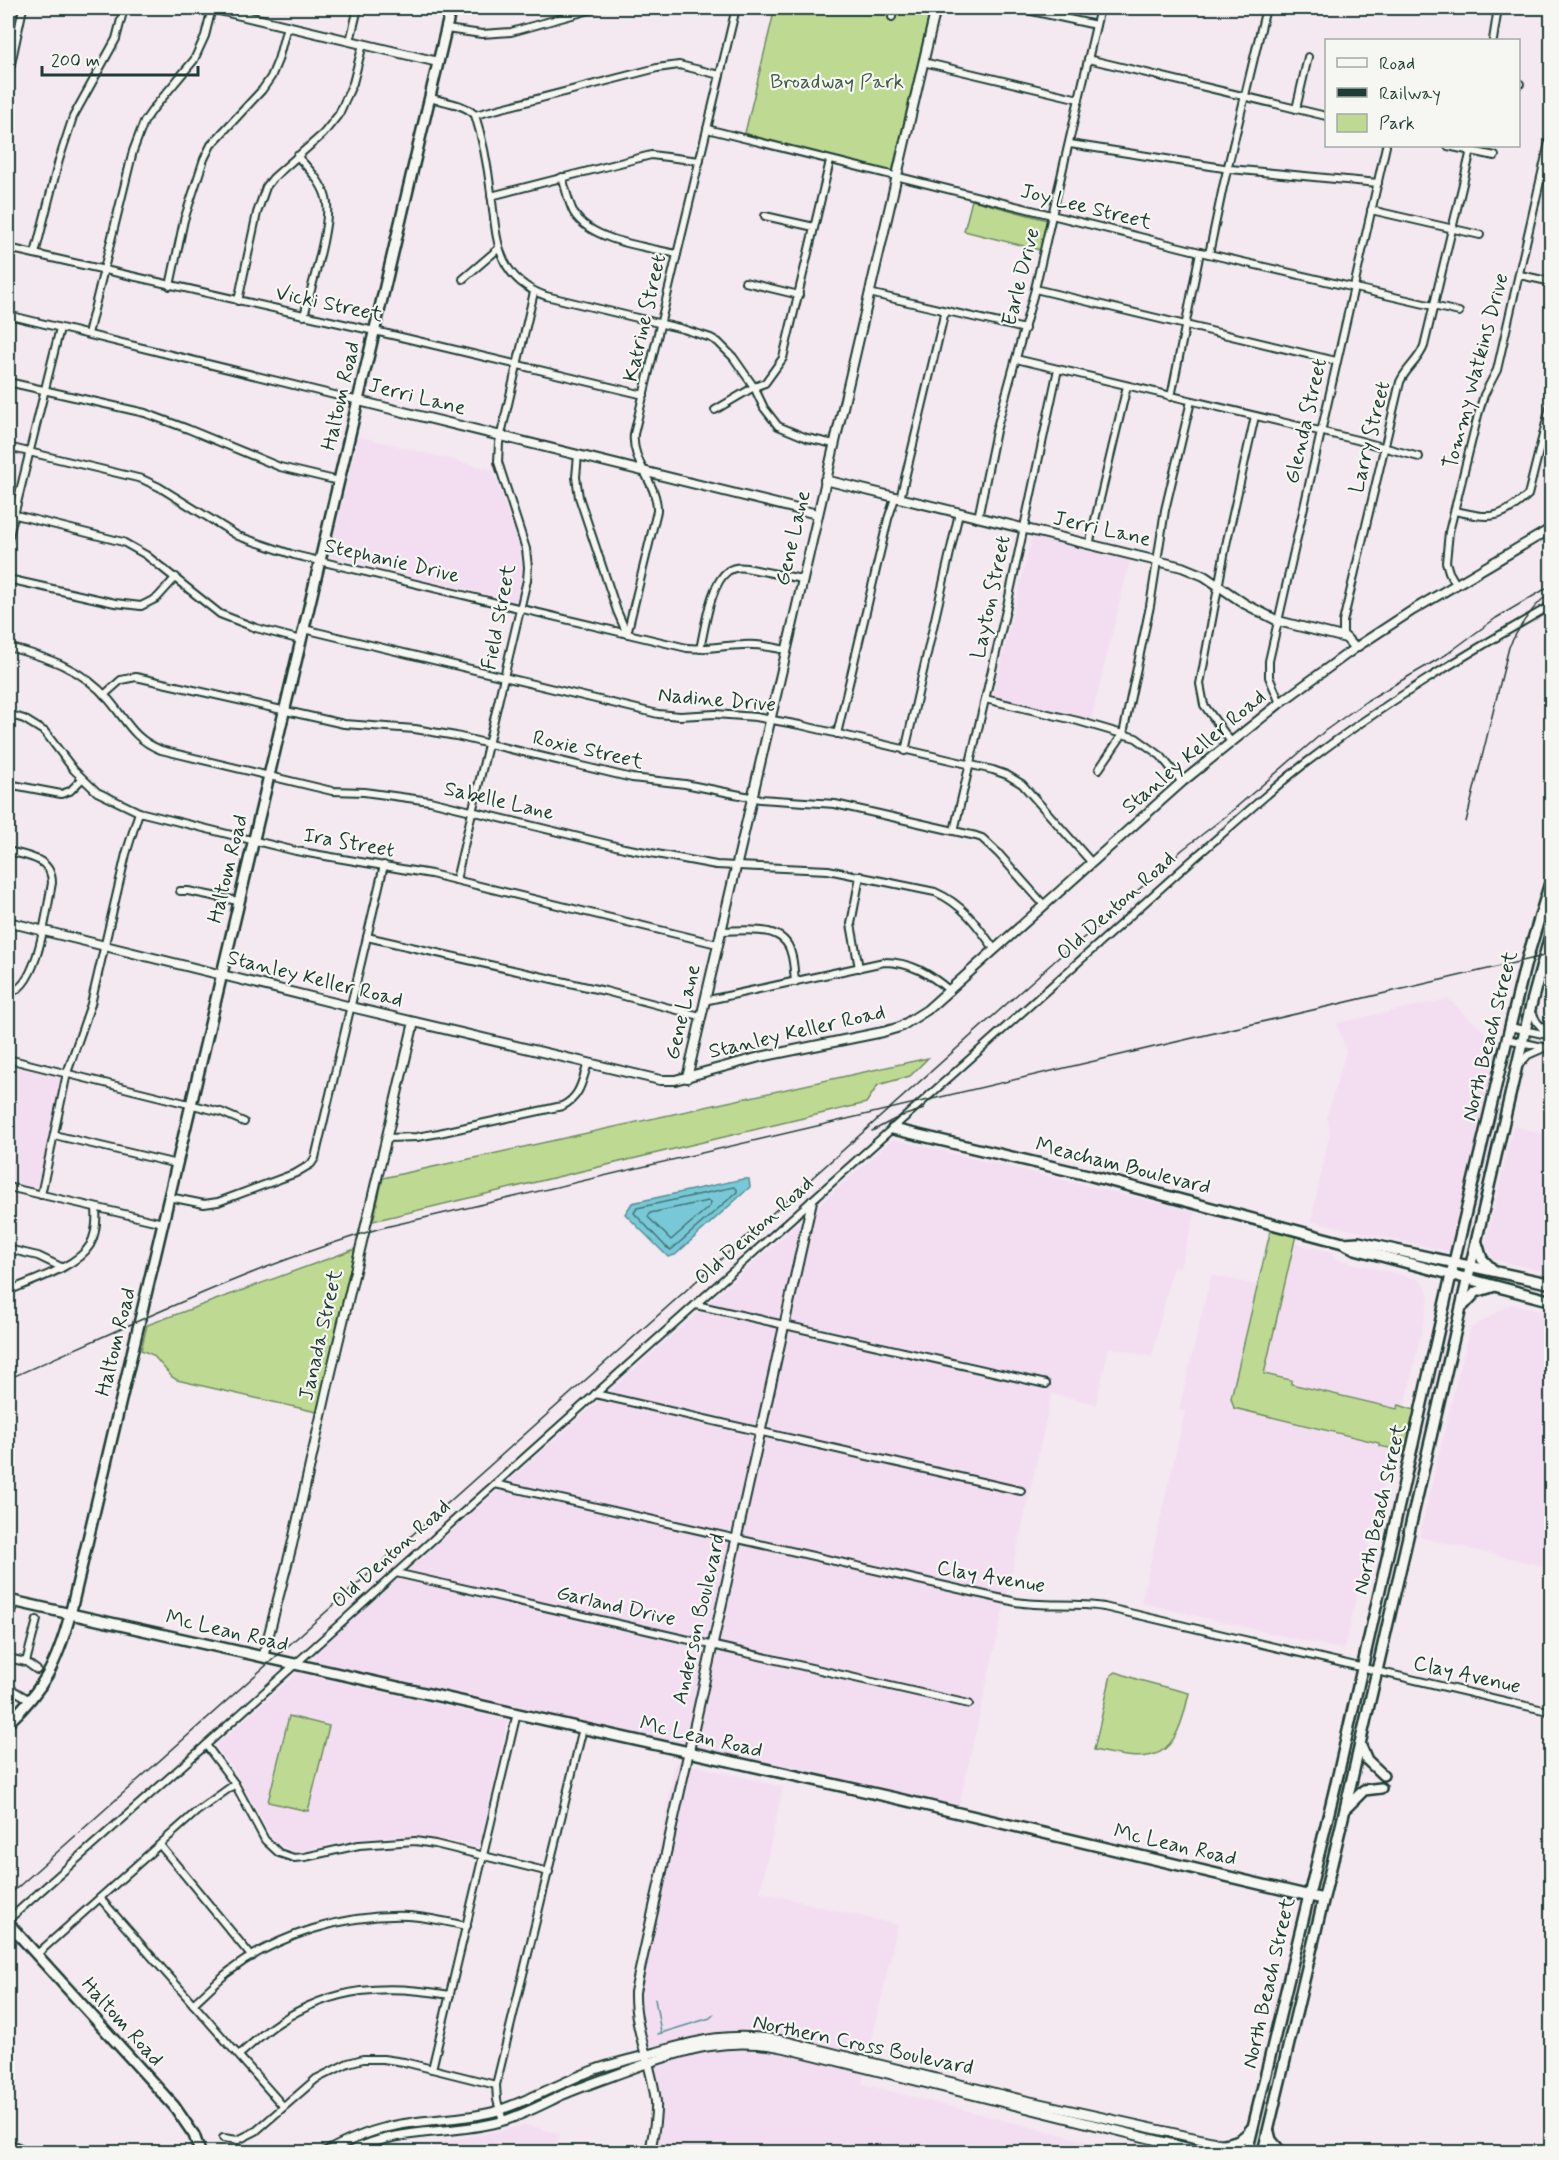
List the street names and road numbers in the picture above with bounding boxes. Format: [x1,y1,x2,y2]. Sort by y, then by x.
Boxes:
street label: Joy Lee Street [1018,177,1155,237]
street label: Earle Drive [995,225,1047,329]
street label: Katrine Street [617,251,673,384]
street label: Tommy Watkins Drive [1436,270,1516,472]
street label: Vicki Street [273,279,386,329]
street label: Haltom Road [315,339,367,453]
street label: Glenda Street [1278,355,1334,486]
street label: Jerri Lane [366,371,468,423]
street label: Larry Street [1343,378,1397,496]
street label: Gene Lane [768,488,818,588]
street label: Jerri Lane [1051,504,1153,554]
street label: Stephanie Drive [322,532,463,590]
street label: Layton Street [964,533,1018,661]
street label: Field Street [475,561,523,672]
street label: Nadine Drive [657,681,777,719]
street label: Stanley Keller Road [1116,683,1272,821]
street label: Roxie Street [530,724,647,776]
street label: Sabelle Lane [441,775,557,827]
street label: Haltom Road [201,812,255,926]
street label: Ira Street [301,821,397,865]
street label: Old Denton Road [1051,845,1181,967]
street label: Stanley Keller Road [224,944,406,1014]
street label: North Beach Street [1455,947,1525,1124]
street label: Gene Lane [658,962,708,1062]
street label: Stanley Keller Road [706,998,888,1066]
street label: Meacham Boulevard [1033,1131,1213,1201]
street label: Old Denton Road [689,1170,819,1292]
street label: Janada Street [292,1266,350,1403]
street label: Haltom Road [89,1285,143,1399]
street label: North Beach Street [1347,1420,1413,1597]
street label: Old Denton Road [326,1493,456,1615]
street label: Anderson Boulevard [666,1531,732,1707]
street label: Clay Avenue [935,1554,1047,1600]
street label: Garland Drive [554,1579,678,1633]
street label: Mc Lean Road [163,1603,291,1659]
street label: Clay Avenue [1411,1649,1523,1701]
street label: Mc Lean Road [637,1709,765,1765]
street label: Mc Lean Road [1111,1817,1239,1873]
street label: North Beach Street [1236,1894,1302,2071]
street label: Haltom Road [74,1971,170,2073]
street label: Northern Cross Boulevard [750,2008,976,2082]

